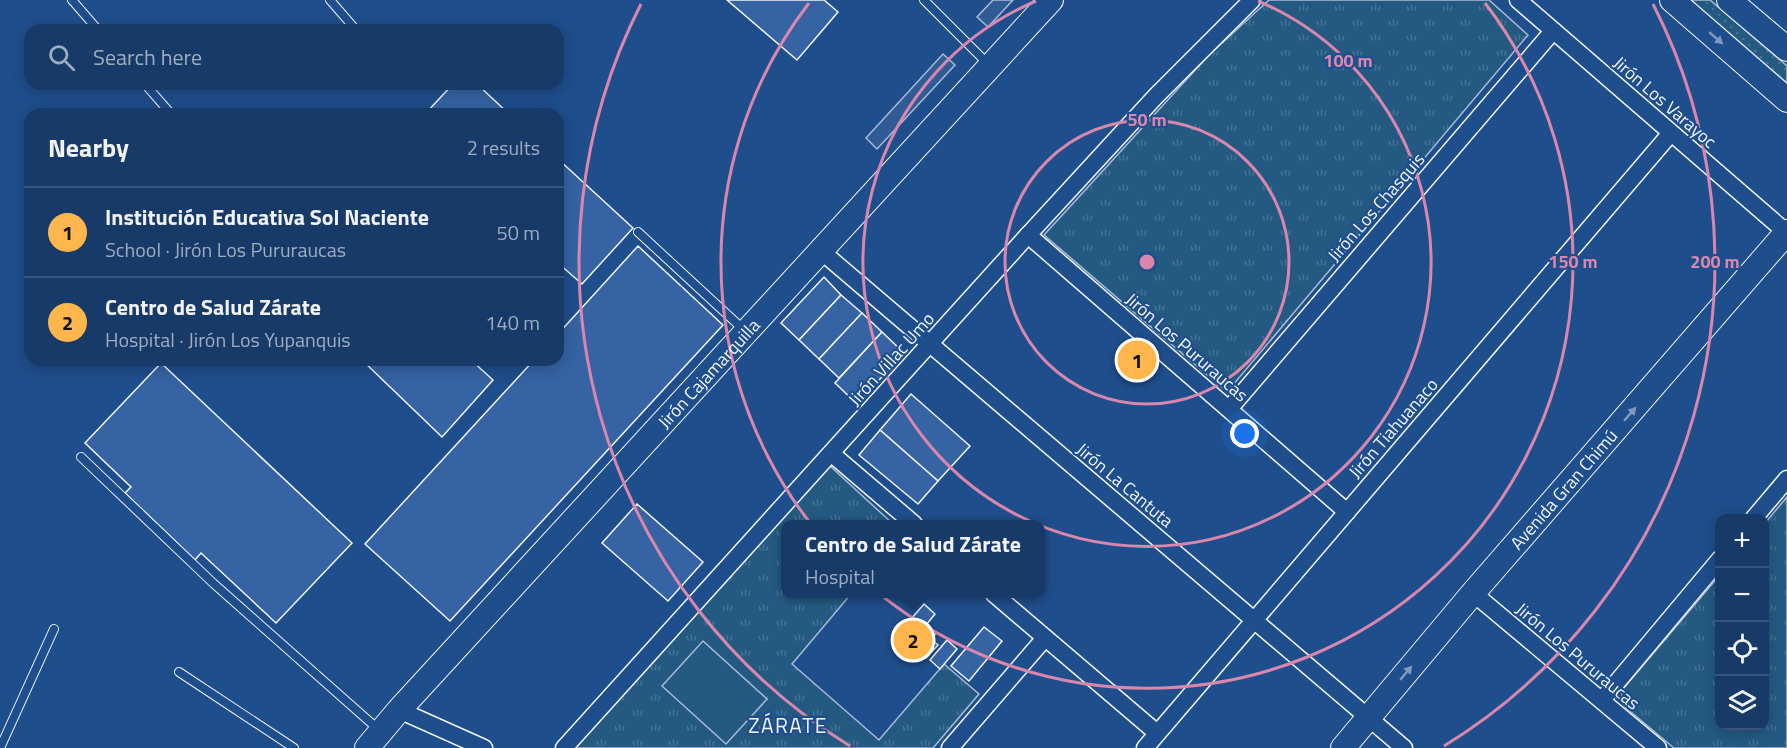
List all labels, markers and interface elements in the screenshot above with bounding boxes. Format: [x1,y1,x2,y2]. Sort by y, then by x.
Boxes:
search box [24,24,564,90]
one-way arrow [1708,31,1723,44]
text: Search here [93,40,202,74]
icon: search [45,41,78,74]
text: 100 m [1323,47,1373,74]
street label: Jirón Los Varayoc [1608,50,1723,155]
text: 50 m [1127,106,1167,133]
text: Nearby [48,128,129,167]
text: 2 results [467,132,540,163]
street label: Jirón Los Chasquis [1321,146,1431,268]
text: Institución Educativa Sol Naciente [105,200,429,234]
text: 1 [62,217,73,248]
text: 50 m [496,217,540,248]
text: School · Jirón Los Pururaucas [105,234,346,265]
text: 150 m [1548,248,1598,275]
text: 200 m [1690,248,1740,275]
centre of rings [1137,252,1157,272]
street label: Jirón Los Pururaucas [1120,286,1254,408]
text: Centro de Salud Zárate [105,290,321,324]
street label: Jirón Villac Umo [841,306,941,412]
text: 2 [62,307,73,338]
text: 140 m [485,307,540,338]
street label: Jirón Cajamarquilla [651,312,766,434]
text: Hospital · Jirón Los Yupanquis [105,324,351,355]
pin: 1 [1118,338,1156,382]
street label: Jirón Tiahuanaco [1342,372,1444,484]
one-way arrow [1623,406,1636,422]
your location [1230,419,1259,448]
street label: Avenida Gran Chimú [1503,423,1624,555]
street label: Jirón La Cantuta [1071,436,1179,534]
map controls [1715,514,1769,730]
button: + [1715,514,1769,568]
popup [781,520,1045,598]
text: Centro de Salud Zárate [805,527,1021,561]
text: Hospital [805,561,875,592]
button: − [1715,568,1769,622]
street label: Jirón Los Pururaucas [1510,596,1646,716]
pin: 2 [894,618,932,662]
button: locate [1715,622,1769,676]
one-way arrow [1399,666,1412,681]
button: layers [1715,676,1769,730]
district label: ZÁRATE [748,709,828,741]

